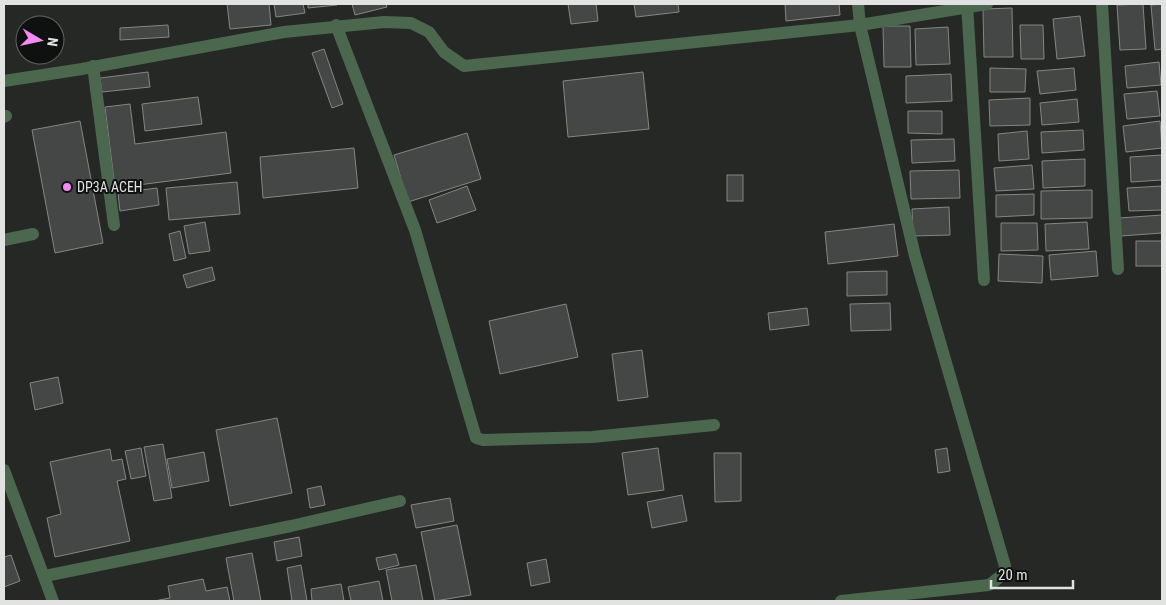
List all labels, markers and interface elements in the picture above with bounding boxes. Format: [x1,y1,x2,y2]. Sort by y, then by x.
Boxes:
north arrow [15,15,65,65]
text: N [44,37,61,48]
place label: DP3A ACEH [77,179,143,195]
marker: DP3A ACEH [61,181,73,193]
scale bar [991,558,1074,590]
text: 20 m [998,566,1028,584]

